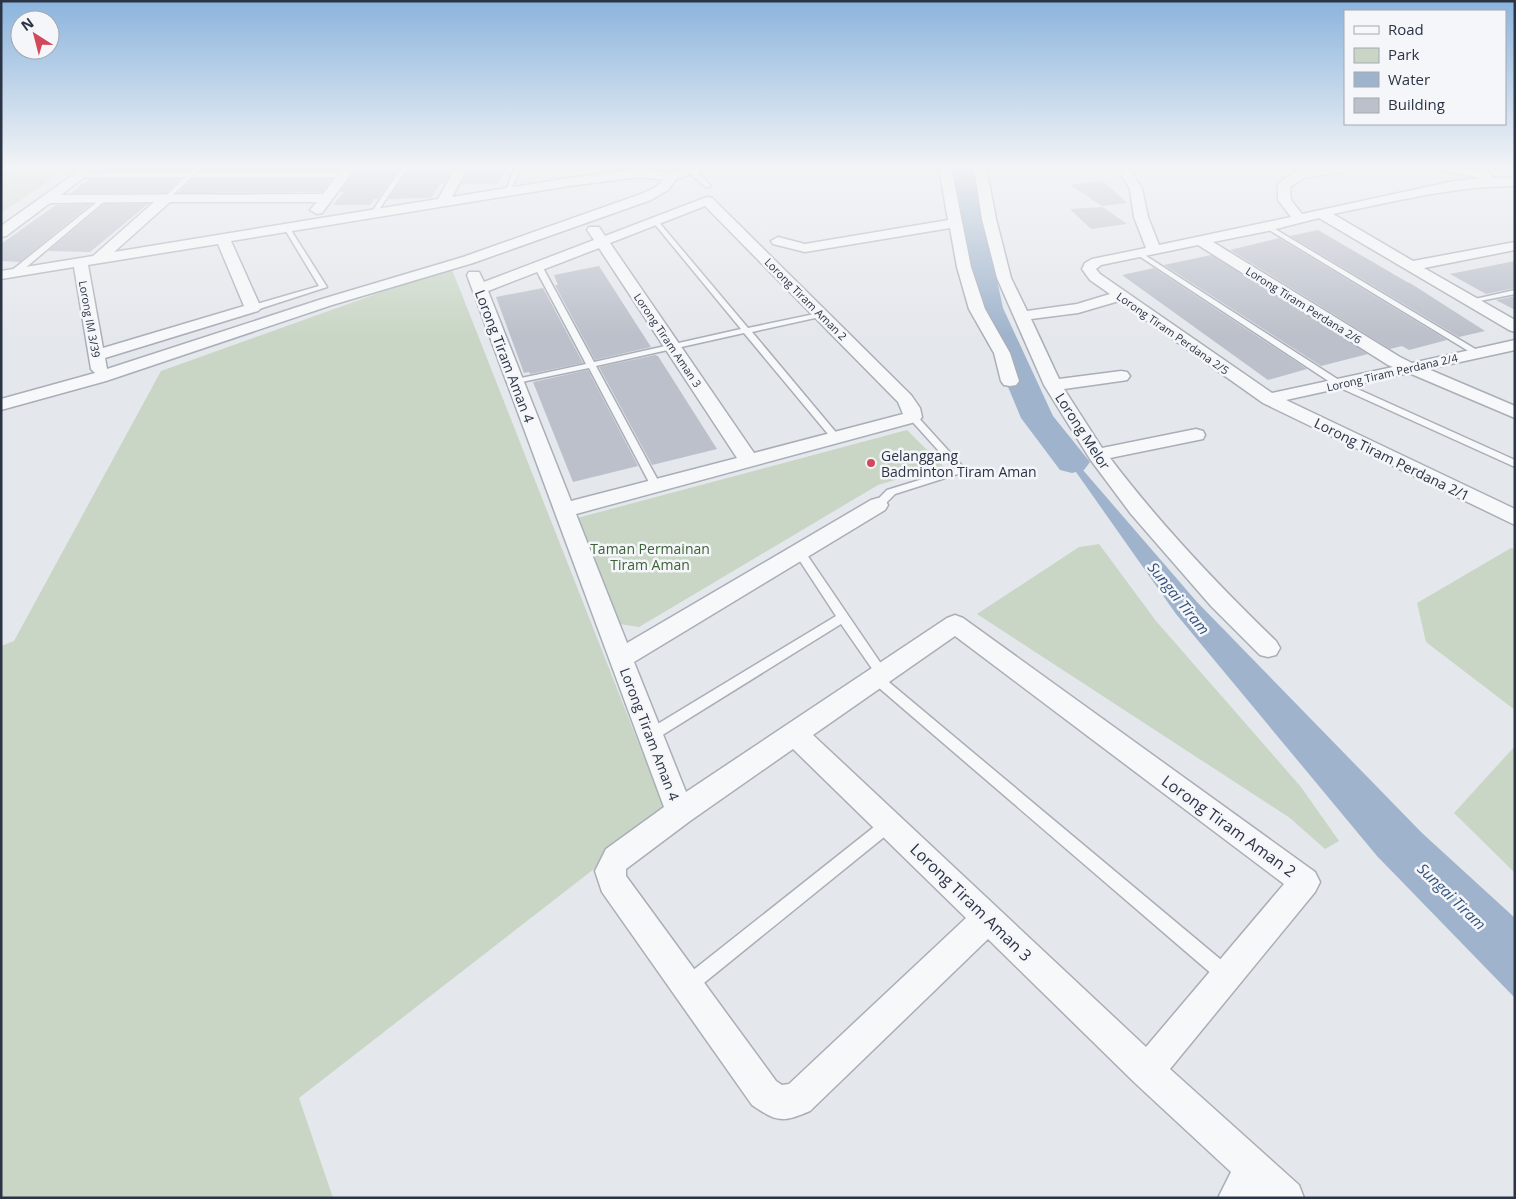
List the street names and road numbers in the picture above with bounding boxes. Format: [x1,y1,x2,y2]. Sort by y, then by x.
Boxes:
street label: Lorong Tiram Aman 2 [762,255,850,343]
street label: Lorong Tiram Perdana 2/6 [1243,263,1365,347]
street label: Lorong IM 3/39 [76,279,104,359]
street label: Lorong Tiram Aman 4 [471,287,539,425]
street label: Lorong Tiram Perdana 2/5 [1114,288,1232,378]
street label: Lorong Tiram Aman 3 [631,290,705,390]
street label: Lorong Tiram Perdana 2/4 [1325,349,1460,394]
street label: Lorong Melor [1051,389,1115,473]
street label: Lorong Tiram Perdana 2/1 [1311,413,1473,505]
street label: Lorong Tiram Aman 4 [616,665,684,803]
street label: Lorong Tiram Aman 2 [1157,770,1301,882]
street label: Lorong Tiram Aman 3 [905,838,1037,966]

